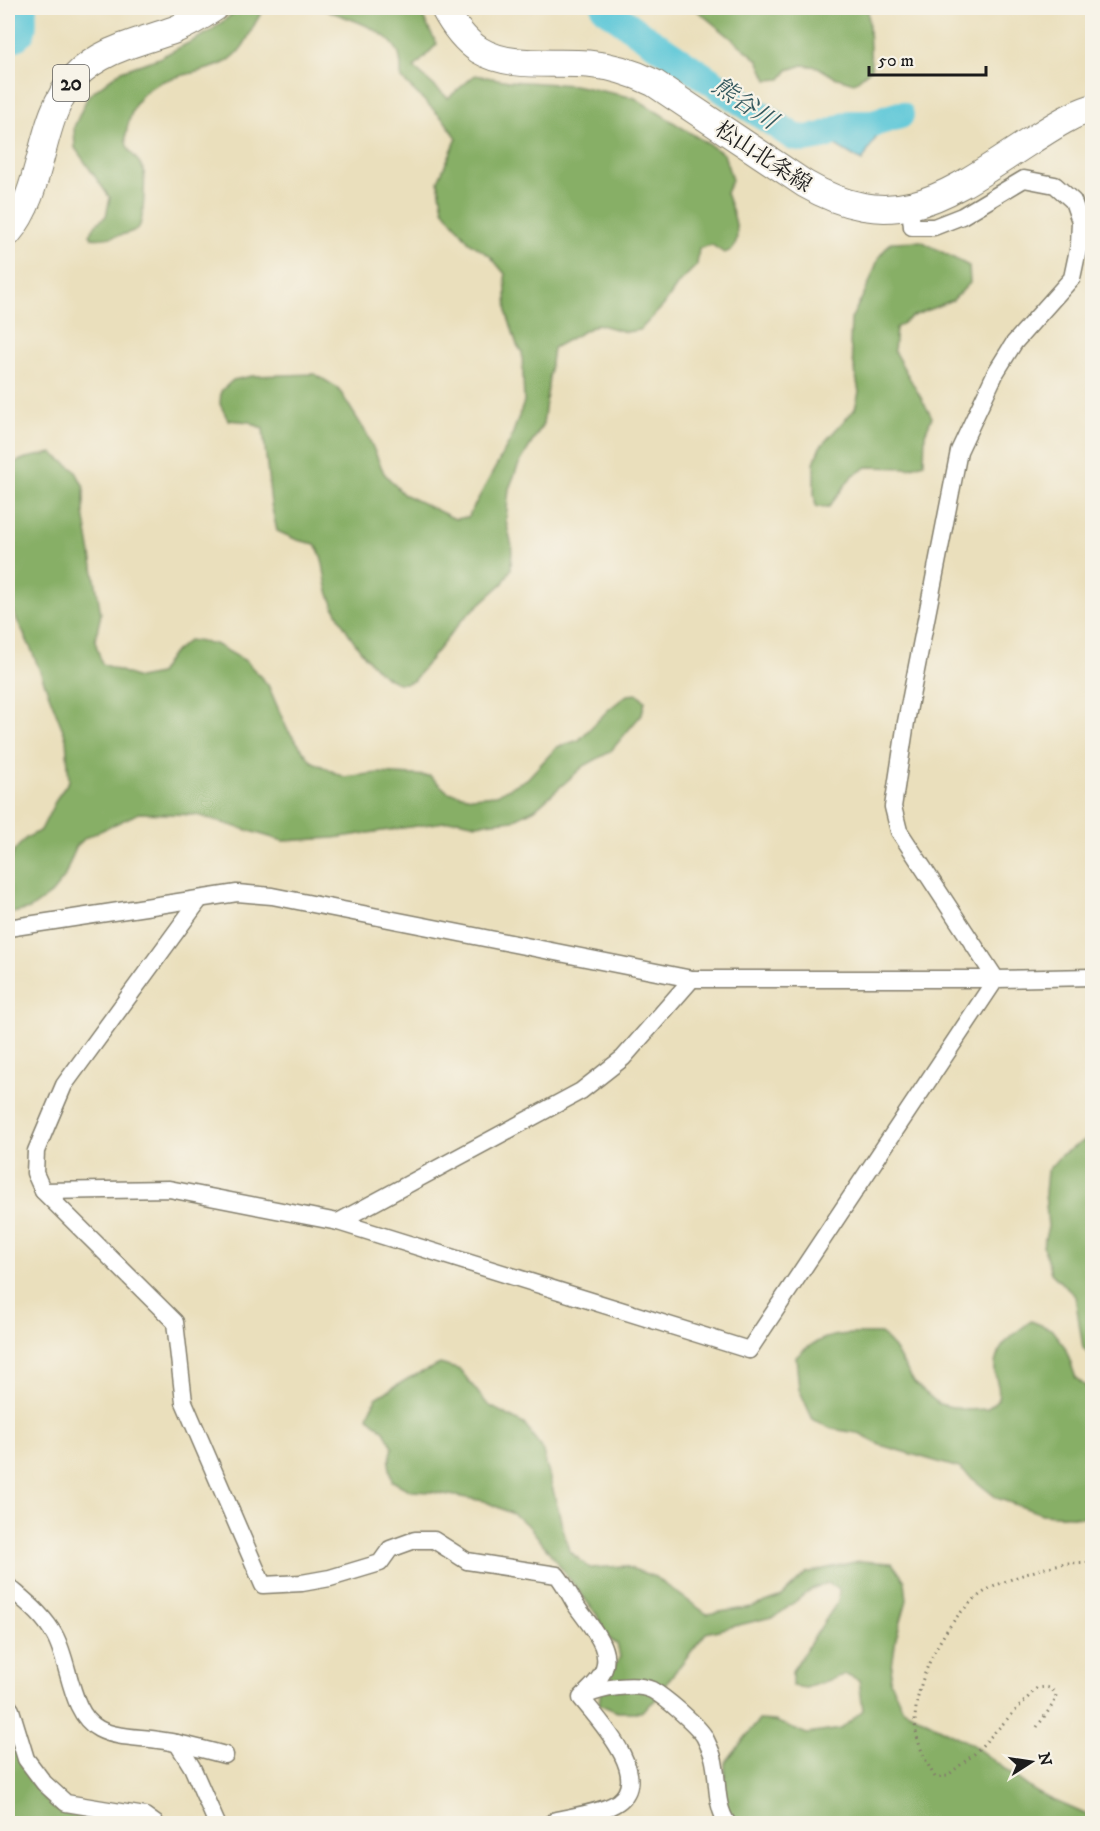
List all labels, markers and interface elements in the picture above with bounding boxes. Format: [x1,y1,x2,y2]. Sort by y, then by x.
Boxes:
scale bar [869,39,986,77]
text: 50 m [878,50,914,72]
road number: 20 [53,65,89,101]
water label: 熊谷川 [706,71,785,138]
street label: 松山北条線 [710,116,817,199]
north arrow [1001,1732,1061,1792]
text: N [1034,1751,1056,1768]

